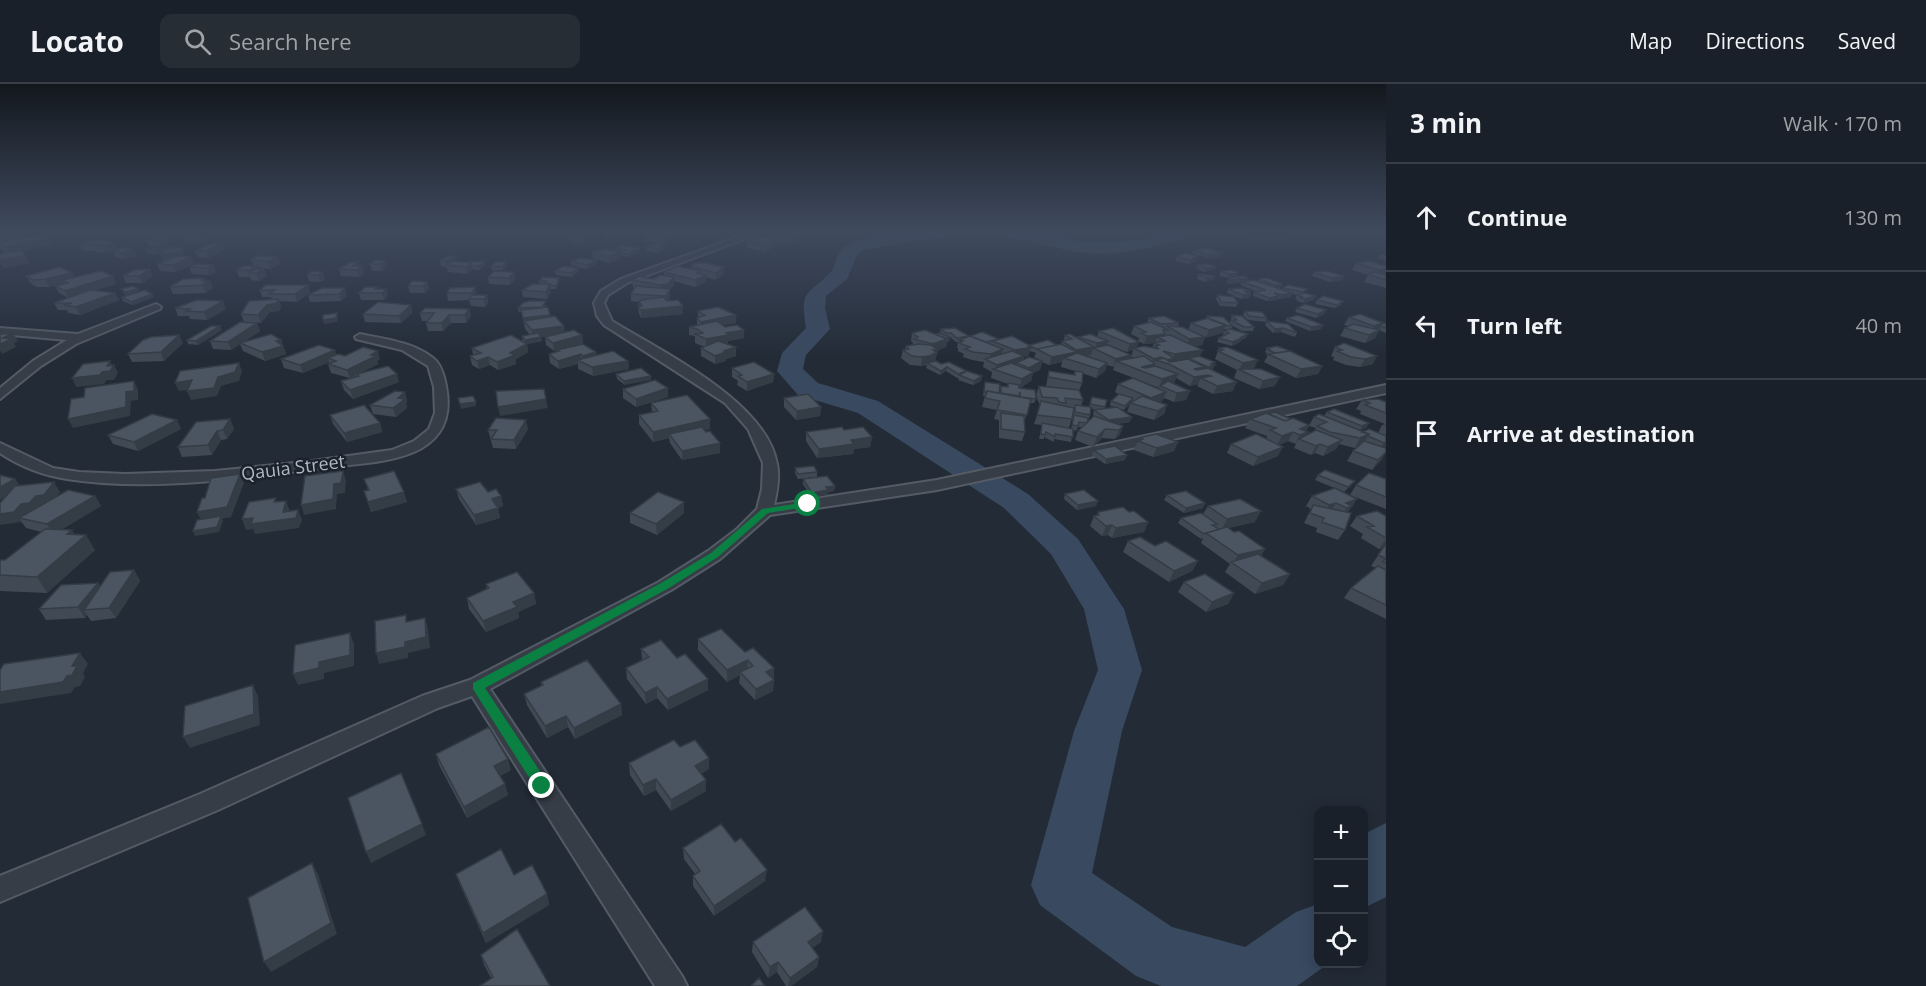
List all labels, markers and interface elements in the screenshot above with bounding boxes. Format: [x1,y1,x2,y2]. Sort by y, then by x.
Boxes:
search box [160,14,580,68]
text: Locato [30,22,124,60]
icon: search [181,25,214,58]
text: Search here [229,26,352,56]
text: Map [1629,27,1672,55]
text: Directions [1705,27,1805,55]
text: Saved [1838,27,1896,55]
text: 3 min [1410,105,1482,141]
text: Walk · 170 m [1783,110,1902,137]
icon: ahead [1410,201,1443,234]
text: Continue [1467,202,1567,232]
text: 130 m [1844,204,1902,231]
icon: left [1410,309,1443,342]
text: Turn left [1467,310,1562,340]
text: 40 m [1855,312,1902,339]
icon: arrive [1410,417,1443,450]
text: Arrive at destination [1467,418,1695,448]
street label: Qauia Street [240,449,346,485]
route start [794,490,820,516]
route end [528,772,554,798]
map controls [1314,806,1368,968]
button: + [1314,806,1368,860]
button: − [1314,860,1368,914]
button: locate [1314,914,1368,968]

